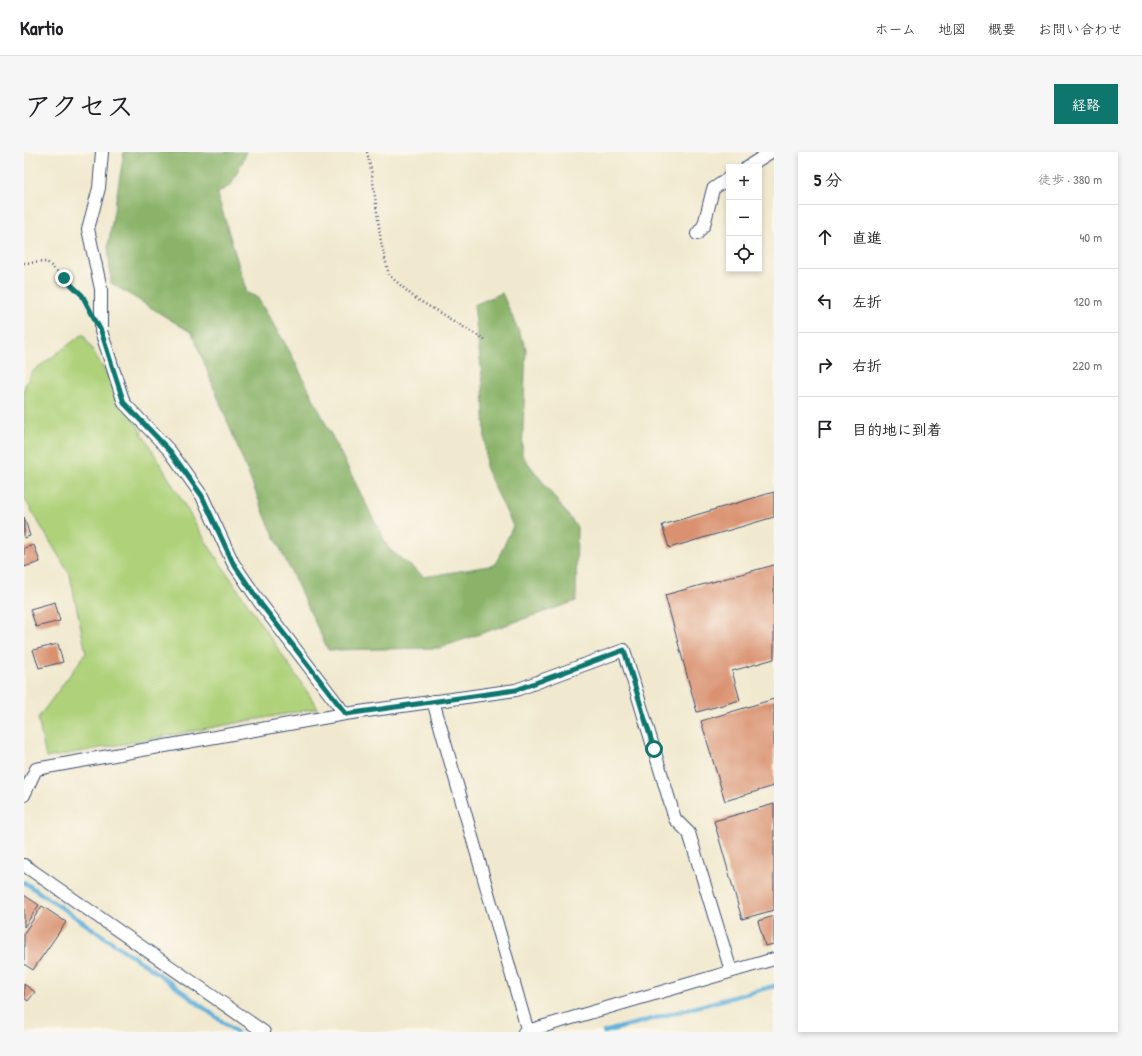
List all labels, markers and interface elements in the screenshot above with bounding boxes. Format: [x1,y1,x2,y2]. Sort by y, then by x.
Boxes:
text: Kartio [20,15,63,41]
text: ホーム [875,19,916,38]
text: 地図 [938,19,966,38]
text: 概要 [988,19,1016,38]
text: お問い合わせ [1038,19,1122,38]
button: 経路 [1054,84,1118,124]
text: アクセス [24,87,134,125]
map controls [726,164,762,272]
button: + [726,164,762,200]
text: 5 分 [814,168,842,191]
text: 徒歩 · 380 m [1038,170,1102,188]
button: − [726,200,762,236]
icon: ahead [814,226,836,248]
text: 直進 [852,227,882,248]
text: 40 m [1079,228,1102,246]
button: locate [726,236,762,272]
route end [55,269,73,287]
icon: left [814,290,836,312]
text: 左折 [852,291,882,312]
text: 120 m [1074,292,1102,310]
icon: right [814,354,836,376]
text: 右折 [852,355,882,376]
text: 220 m [1072,356,1102,374]
icon: arrive [814,418,836,440]
text: 目的地に到着 [852,419,942,440]
route start [645,740,663,758]

